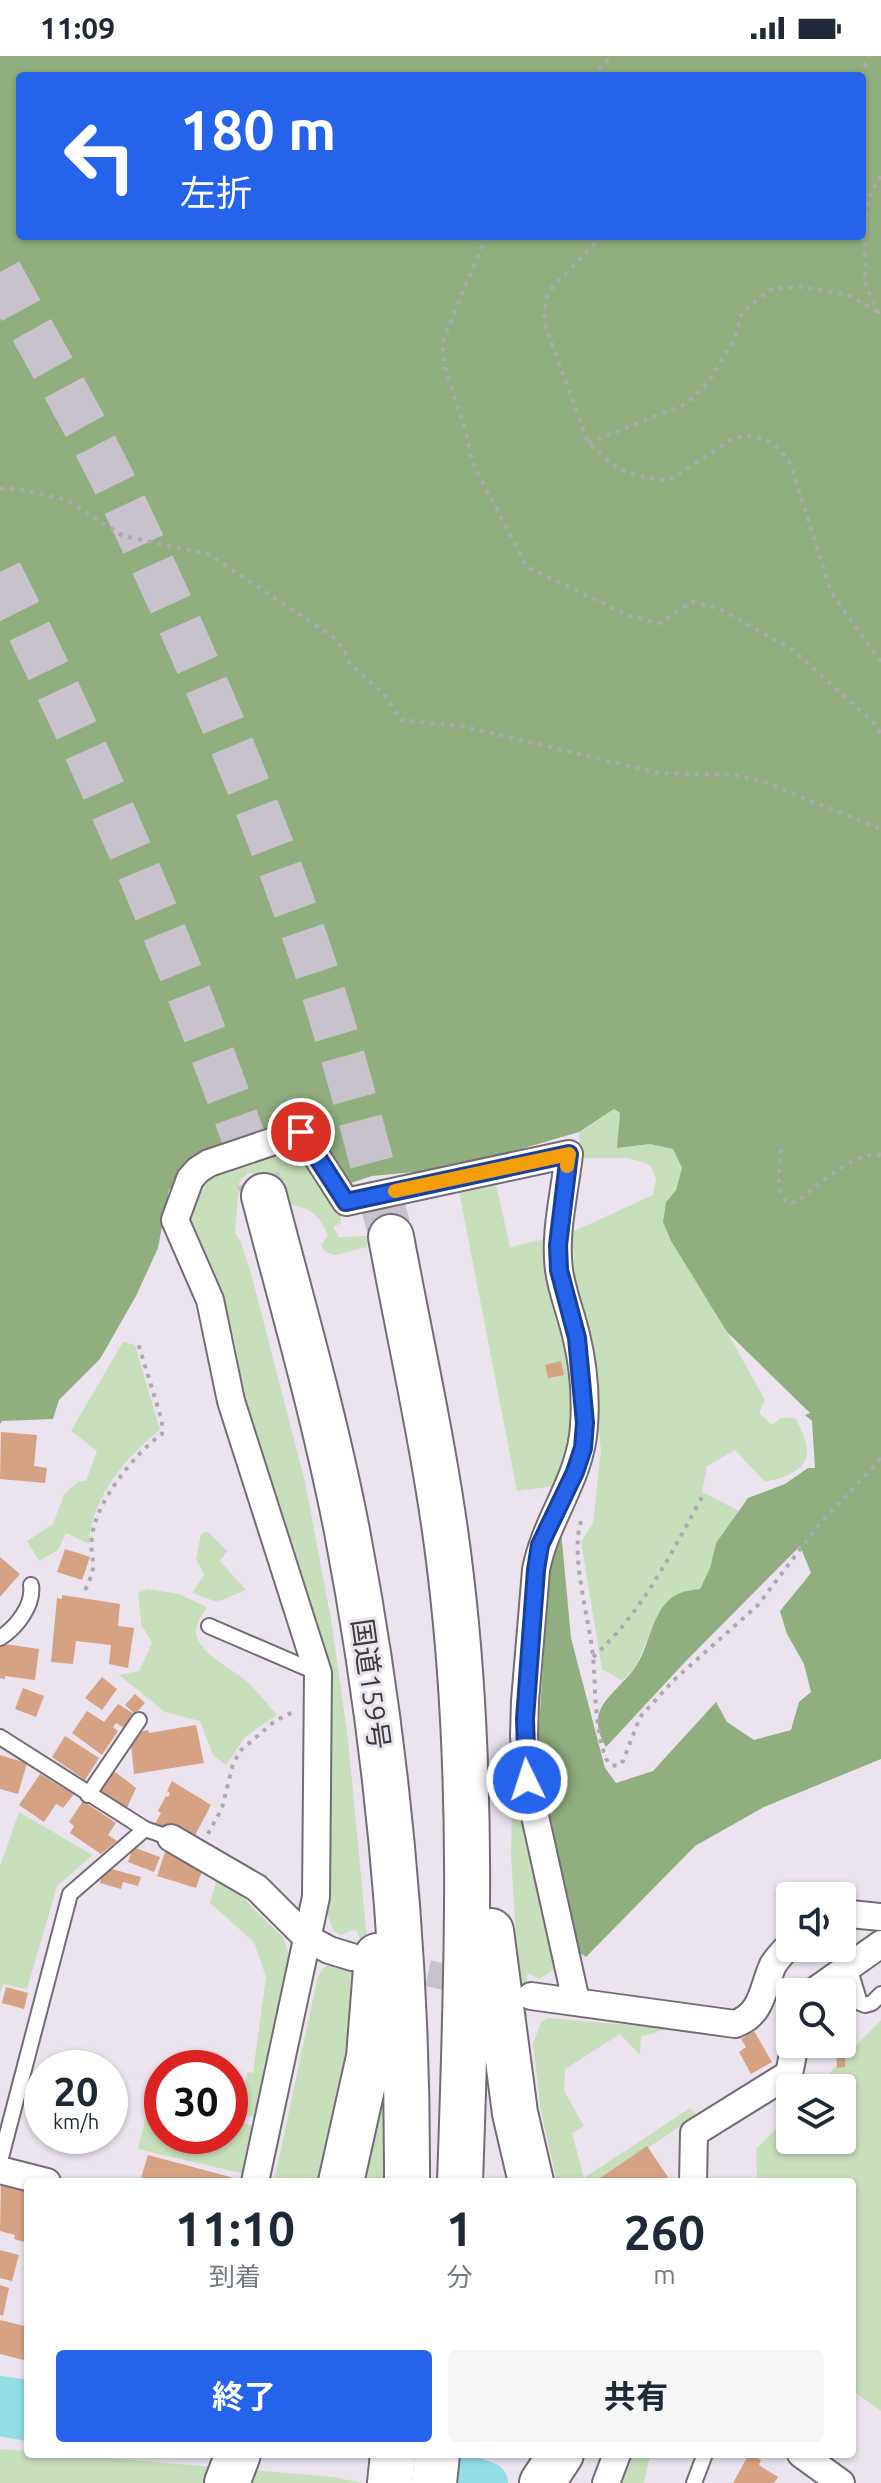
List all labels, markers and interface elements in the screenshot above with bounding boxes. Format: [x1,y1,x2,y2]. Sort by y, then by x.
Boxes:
text: 11:09 [40,11,115,45]
text: 180 m [180,98,336,161]
icon: left [48,104,152,208]
text: 左折 [180,172,252,213]
pin [267,1098,335,1166]
icon: arrive [279,1110,323,1154]
street label: 国道159号 [347,1617,396,1751]
position arrow [485,1738,569,1822]
map controls [776,1882,856,2154]
button: sound [776,1882,856,1962]
button: search [776,1978,856,2058]
speed limit sign: 30 [144,2050,248,2154]
text: 20 [53,2069,99,2114]
button: layers [776,2074,856,2154]
text: km/h [53,2110,99,2133]
text: 11:10 [175,2201,295,2255]
text: 1 [446,2201,473,2255]
text: 260 [624,2205,705,2259]
text: m [653,2260,676,2289]
text: 到着 [209,2262,261,2291]
text: 分 [446,2262,472,2291]
button: 終了 [56,2350,432,2442]
button: 共有 [448,2350,824,2442]

